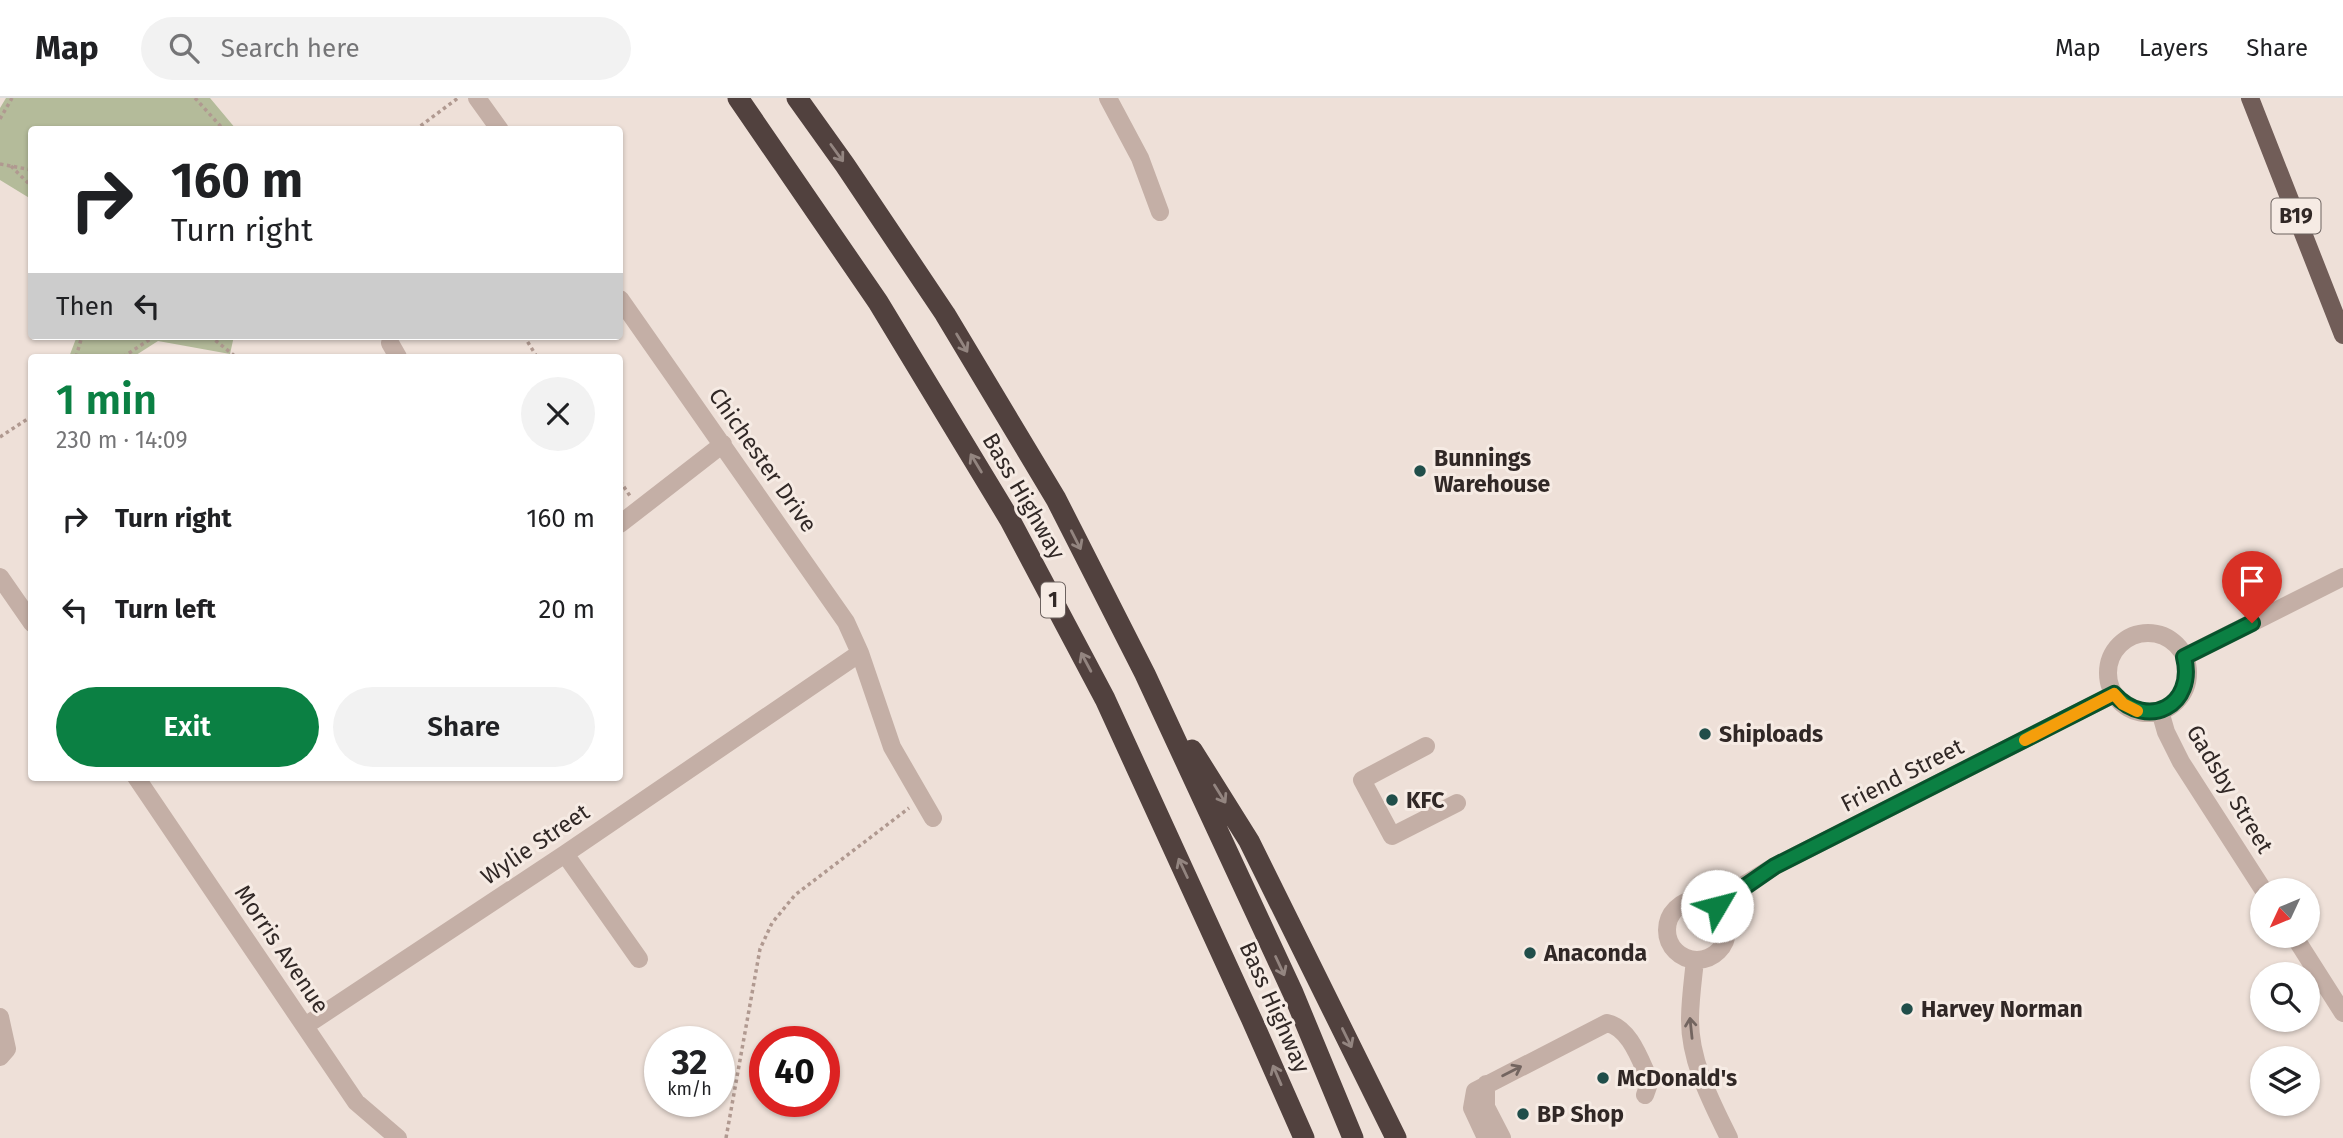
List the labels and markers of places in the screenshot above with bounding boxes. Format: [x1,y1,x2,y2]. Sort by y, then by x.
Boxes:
place label: Bunnings Warehouse [1434,444,1551,498]
marker: Bunnings Warehouse [1412,463,1428,479]
pin [2222,551,2282,623]
place label: Shiploads [1719,720,1823,748]
marker: Shiploads [1697,726,1713,742]
place label: KFC [1406,786,1445,814]
marker: KFC [1384,792,1400,808]
place label: Anaconda [1543,939,1647,967]
marker: Anaconda [1522,945,1538,961]
place label: Harvey Norman [1921,995,2083,1023]
marker: Harvey Norman [1899,1001,1915,1017]
place label: McDonald's [1617,1064,1737,1092]
marker: McDonald's [1595,1070,1611,1086]
place label: BP Shop [1537,1100,1624,1128]
marker: BP Shop [1515,1106,1531,1122]

